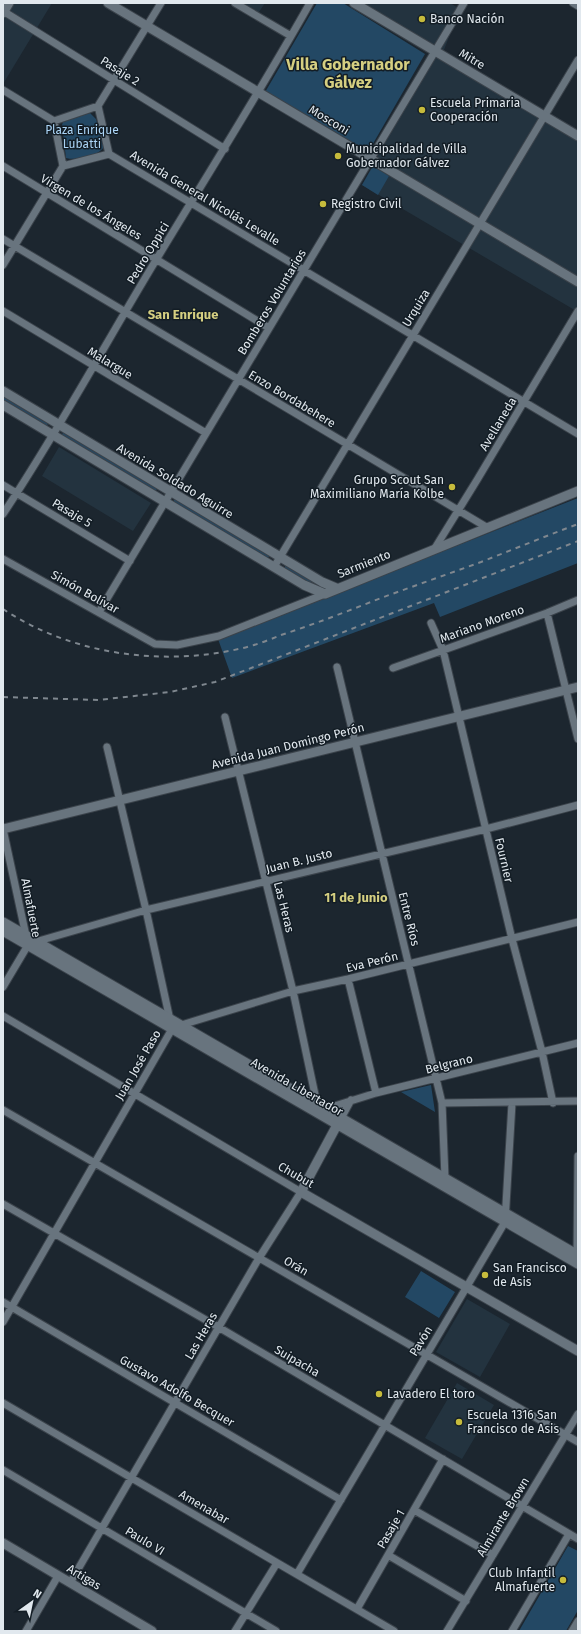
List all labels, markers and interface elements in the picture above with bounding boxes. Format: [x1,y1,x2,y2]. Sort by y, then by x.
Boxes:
place label: Banco Nación [430,12,504,26]
marker: Banco Nación [417,14,427,24]
street label: Mitre [456,46,488,72]
street label: Pasaje 2 [98,54,142,89]
district label: Villa Gobernador Gálvez [285,55,410,92]
place label: Escuela Primaria Cooperación [430,96,520,124]
street label: Mosconi [306,102,352,138]
marker: Escuela Primaria Cooperación [417,105,427,115]
park label: Plaza Enrique Lubatti [45,123,119,151]
place label: Municipalidad de Villa Gobernador Gálvez [346,142,467,170]
street label: Avenida General Nicolás Levalle [128,148,282,248]
marker: Municipalidad de Villa Gobernador Gálvez [333,151,343,161]
street label: Virgen de los Ángeles [38,170,145,243]
place label: Registro Civil [331,197,402,211]
marker: Registro Civil [318,199,328,209]
street label: Pedro Oppici [124,219,172,287]
street label: Bomberos Voluntarios [235,246,309,357]
street label: Urquiza [399,287,433,329]
district label: San Enrique [148,307,218,322]
street label: Malargue [85,344,135,382]
street label: Enzo Bordabehere [246,368,338,430]
street label: Avellaneda [477,395,519,453]
street label: Avenida Soldado Aguirre [114,441,236,521]
place label: Grupo Scout San Maximiliano María Kolbe [310,473,444,501]
marker: Grupo Scout San Maximiliano María Kolbe [447,482,457,492]
street label: Pasaje 5 [50,496,94,530]
street label: Sarmiento [335,547,393,581]
street label: Simón Bolívar [49,568,122,617]
street label: Mariano Moreno [438,602,526,646]
street label: Avenida Juan Domingo Perón [210,720,366,772]
street label: Fournier [492,836,516,884]
street label: Juan B. Justo [264,846,334,876]
street label: Almafuerte [18,877,44,939]
street label: Las Heras [271,880,297,934]
district label: 11 de Junio [324,890,388,905]
street label: Entre Ríos [396,891,423,948]
street label: Eva Perón [345,949,399,975]
street label: Juan José Paso [112,1027,164,1103]
street label: Belgrano [424,1051,474,1077]
street label: Avenida Libertador [249,1055,346,1119]
street label: Chubut [276,1159,317,1191]
street label: Orán [281,1253,311,1279]
place label: San Francisco de Asis [493,1261,567,1289]
marker: San Francisco de Asis [480,1270,490,1280]
street label: Las Heras [182,1310,220,1362]
street label: Pavón [407,1323,435,1359]
street label: Suipacha [272,1343,322,1379]
street label: Gustavo Adolfo Becquer [117,1352,237,1430]
place label: Lavadero El toro [387,1387,475,1401]
marker: Lavadero El toro [374,1389,384,1399]
place label: Escuela 1316 San Francisco de Asis [467,1408,559,1436]
marker: Escuela 1316 San Francisco de Asis [454,1417,464,1427]
street label: Almirante Brown [474,1475,532,1559]
street label: Amenabar [176,1487,232,1527]
street label: Pasaje 1 [374,1507,408,1551]
street label: Paulo VI [123,1524,167,1558]
street label: Artigas [64,1561,104,1593]
place label: Club Infantil Almafuerte [488,1566,555,1594]
marker: Club Infantil Almafuerte [558,1575,568,1585]
north arrow [12,1582,52,1622]
text: N [31,1587,44,1601]

